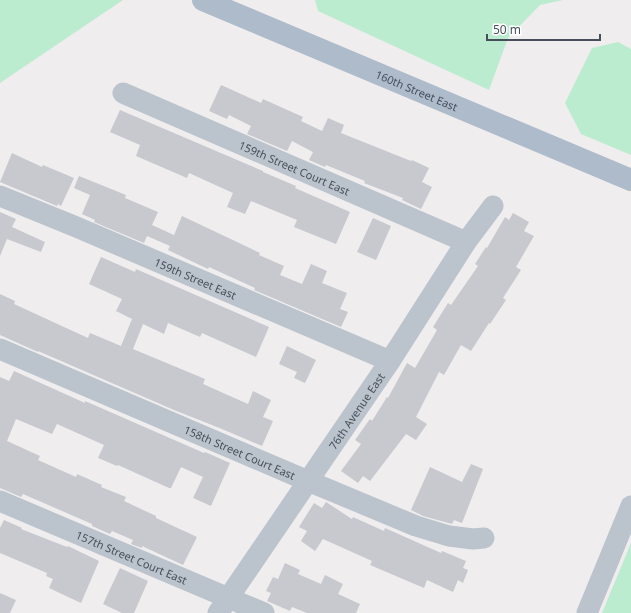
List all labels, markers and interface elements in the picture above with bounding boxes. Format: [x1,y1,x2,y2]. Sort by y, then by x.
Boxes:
scale bar [487,16,600,42]
text: 50 m [493,21,521,38]
street label: 160th Street East [373,66,460,114]
street label: 159th Street Court East [237,137,352,198]
street label: 159th Street East [152,254,239,302]
street label: 76th Avenue East [325,369,388,452]
street label: 158th Street Court East [182,421,298,482]
street label: 157th Street Court East [74,527,190,587]

